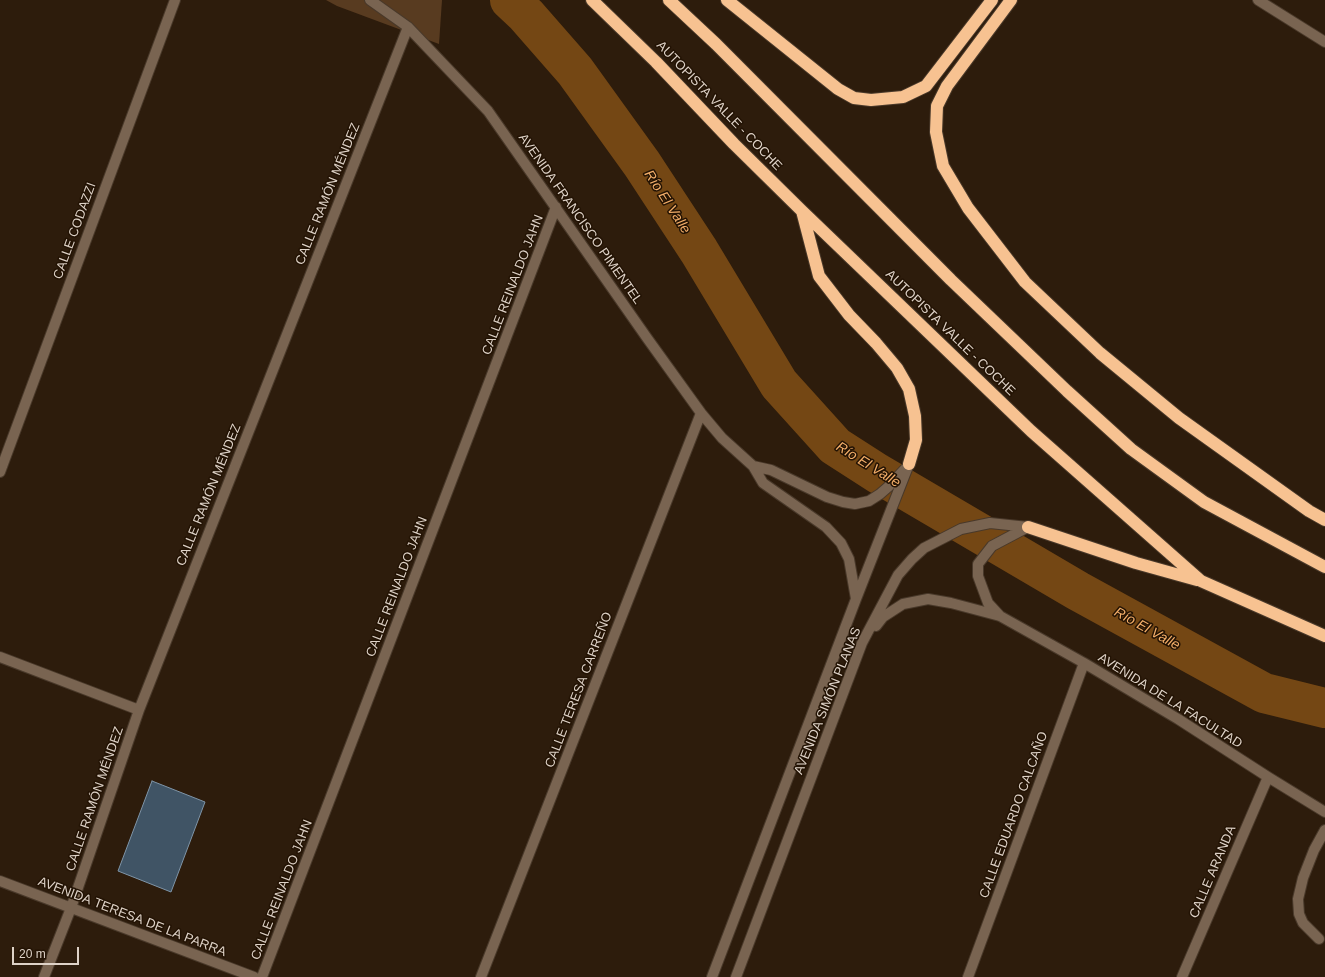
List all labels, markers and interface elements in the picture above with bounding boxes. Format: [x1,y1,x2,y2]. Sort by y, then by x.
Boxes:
street label: AUTOPISTA VALLE - COCHE [653,38,785,174]
street label: CALLE RAMÓN MÉNDEZ [292,121,364,267]
street label: AVENIDA FRANCISCO PIMENTEL [515,131,645,307]
water label: Río El Valle [640,167,694,237]
street label: CALLE CODAZZI [50,180,100,282]
street label: CALLE REINALDO JAHN [479,213,547,357]
street label: AUTOPISTA VALLE - COCHE [882,267,1018,399]
street label: CALLE RAMÓN MÉNDEZ [173,422,245,568]
water label: Río El Valle [833,439,903,491]
street label: CALLE REINALDO JAHN [363,515,431,659]
water label: Río El Valle [1111,604,1183,654]
street label: CALLE TERESA CARREÑO [542,610,616,770]
street label: AVENIDA SIMÓN PLANAS [791,625,865,777]
street label: AVENIDA DE LA FACULTAD [1095,650,1245,752]
street label: CALLE RAMÓN MÉNDEZ [63,725,127,873]
street label: CALLE EDUARDO CALCAÑO [977,730,1051,900]
street label: CALLE REINALDO JAHN [248,818,316,962]
street label: CALLE ARANDA [1186,823,1240,921]
street label: AVENIDA TERESA DE LA PARRA [36,874,228,960]
scale bar [14,939,81,965]
text: 20 m [19,947,46,961]

